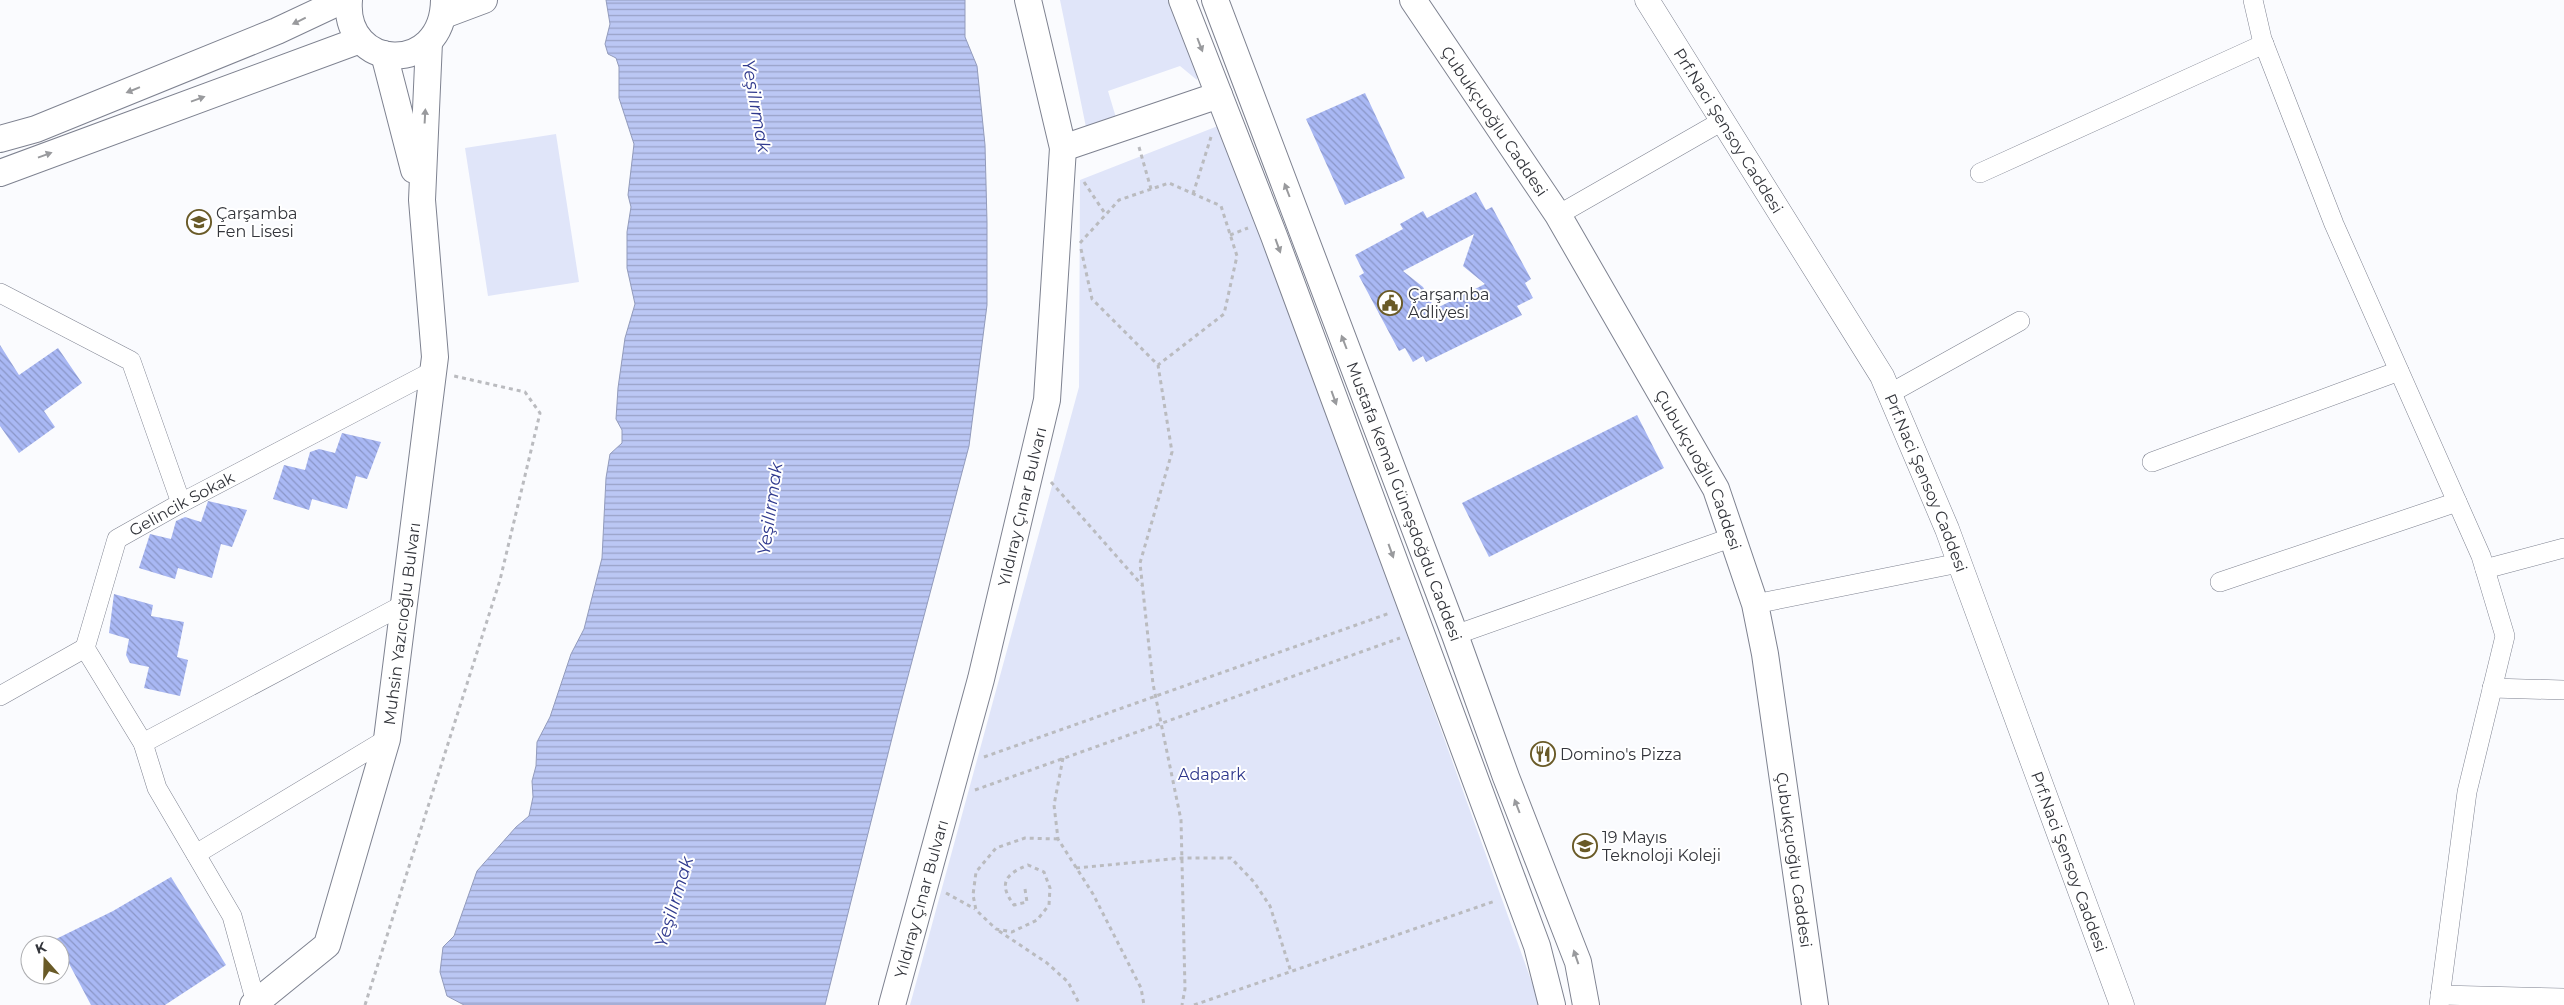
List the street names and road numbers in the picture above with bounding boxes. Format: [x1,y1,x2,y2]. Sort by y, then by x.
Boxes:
street label: Çubukçuoğlu Caddesi [1437,43,1552,200]
street label: Prf.Naci Şensoy Caddesi [1669,45,1787,217]
street label: Mustafa Kemal Güneşdoğdu Caddesi [1343,359,1465,644]
street label: Çubukçuoğlu Caddesi [1651,387,1745,553]
street label: Prf.Naci Şensoy Caddesi [1881,391,1971,575]
street label: Yıldıray Çınar Bulvarı [994,425,1050,588]
street label: Gelincik Sokak [126,468,238,540]
street label: Muhsin Yazıcıoğlu Bulvarı [380,521,424,726]
street label: Prf.Naci Şensoy Caddesi [2027,769,2111,955]
street label: Çubukçuoğlu Caddesi [1772,771,1816,949]
street label: Yıldıray Çınar Bulvarı [891,818,952,980]

